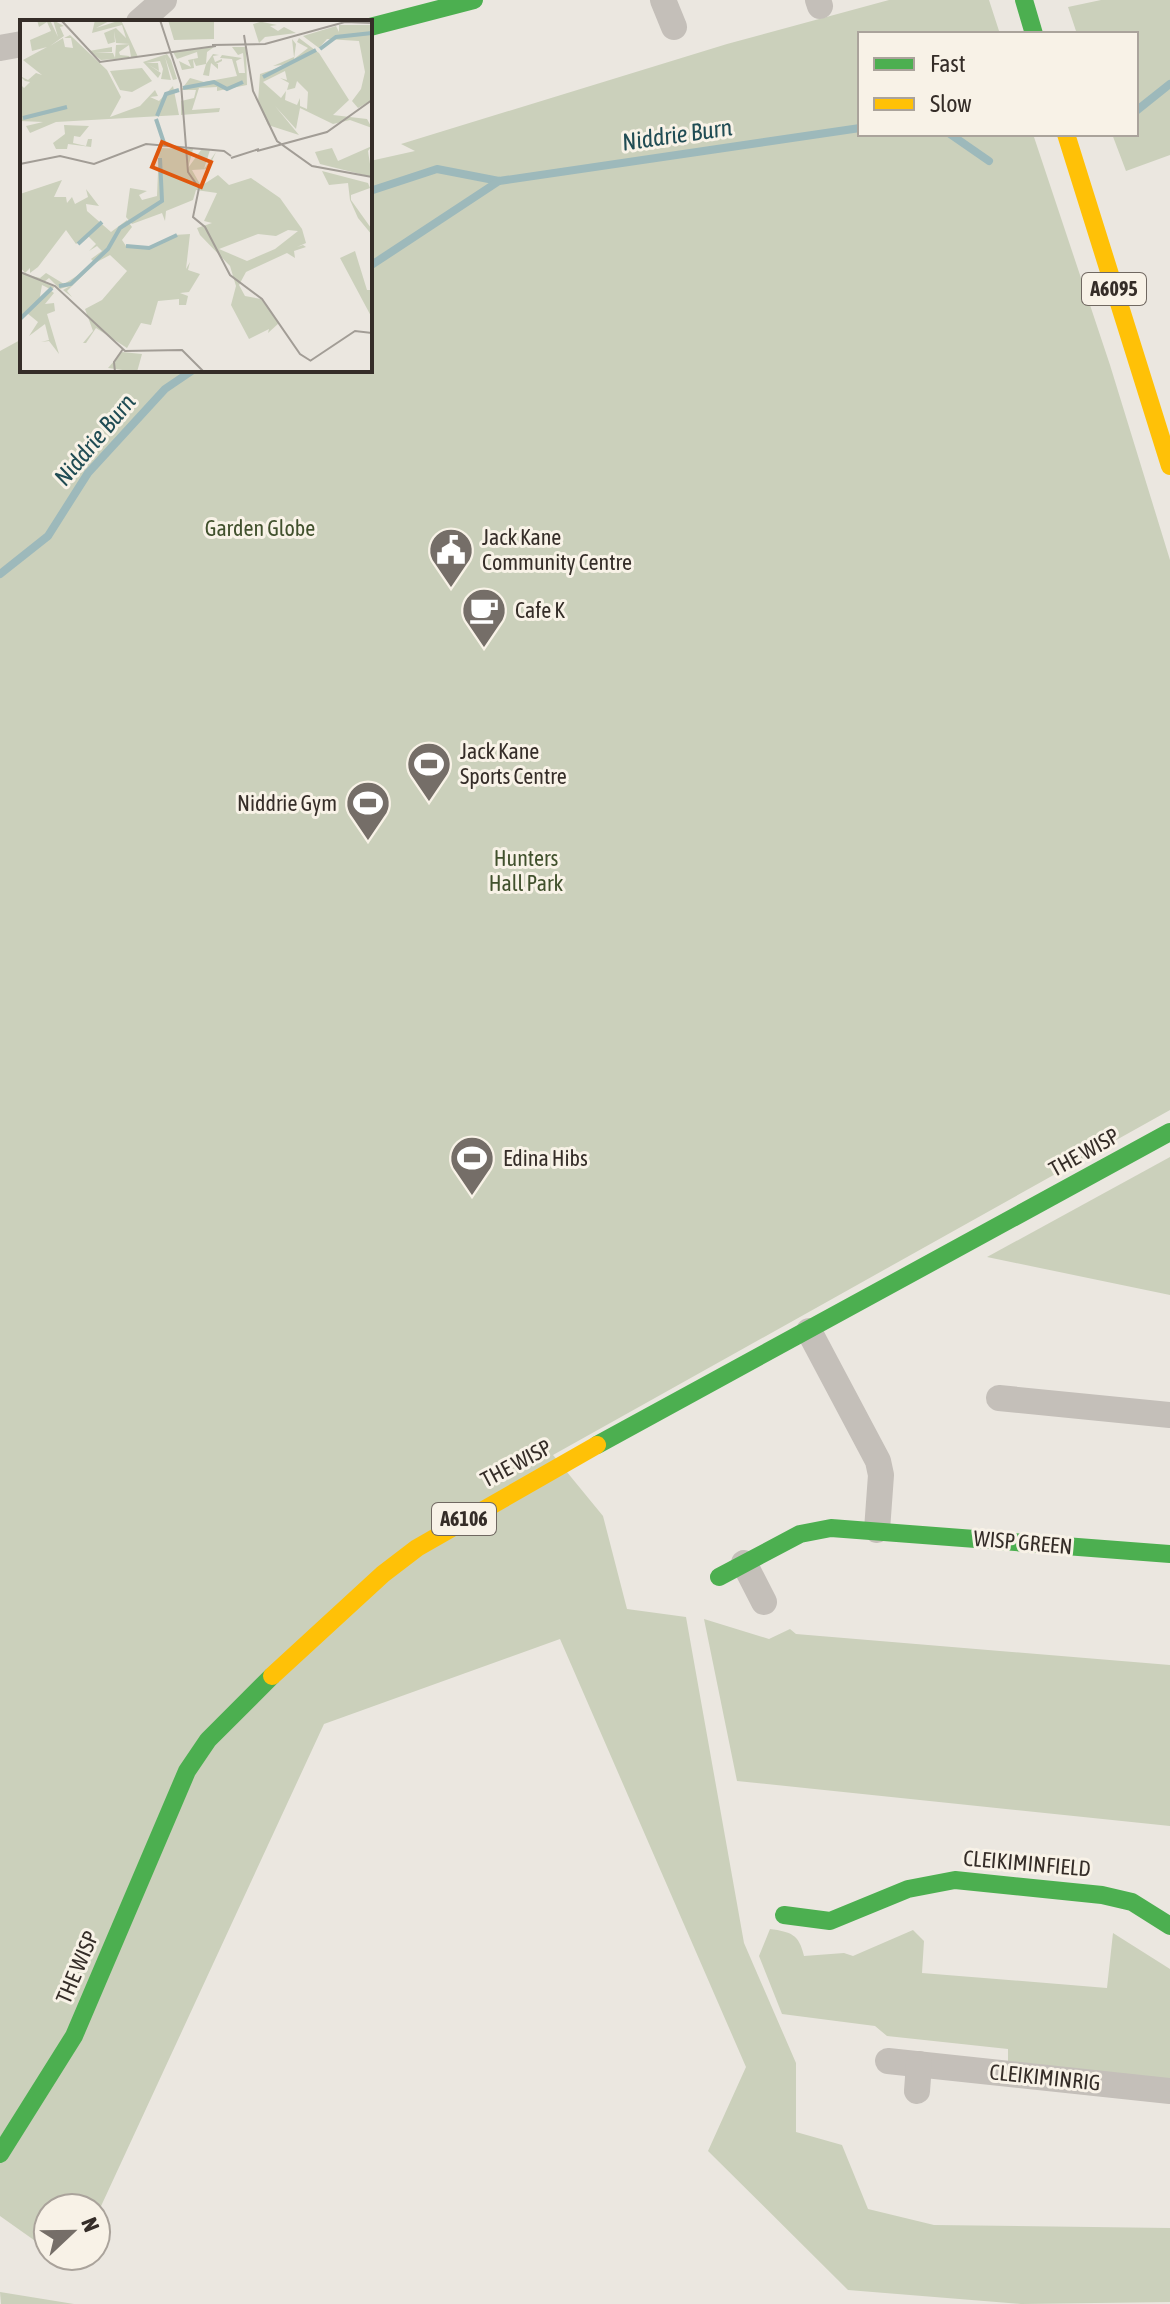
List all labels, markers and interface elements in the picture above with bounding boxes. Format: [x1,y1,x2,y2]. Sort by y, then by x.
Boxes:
inset map [20,20,372,372]
legend [858,32,1138,136]
text: Fast [930,50,966,77]
text: Slow [930,90,972,117]
water label: Niddrie Burn [620,113,734,156]
road number: A6095 [1082,273,1146,305]
water label: Niddrie Burn [49,388,141,491]
park label: Garden Globe [205,515,315,541]
place label: Jack Kane Community Centre [482,524,632,575]
public building icon: Jack Kane Community Centre [427,526,475,589]
cafe icon: Cafe K [460,586,508,649]
place label: Cafe K [515,597,565,623]
place label: Jack Kane Sports Centre [460,738,567,789]
sports icon: Jack Kane Sports Centre [405,740,453,803]
sports icon: Niddrie Gym [344,779,392,842]
place label: Niddrie Gym [237,790,337,816]
park label: Hunters Hall Park [489,845,564,896]
street label: THE WISP [1044,1122,1124,1182]
sports icon: Edina Hibs [448,1134,496,1197]
place label: Edina Hibs [503,1145,588,1171]
street label: THE WISP [476,1434,556,1492]
road number: A6106 [432,1503,496,1535]
street label: WISP GREEN [973,1525,1073,1559]
street label: CLEIKIMINFIELD [962,1844,1092,1882]
street label: THE WISP [50,1927,104,2007]
street label: CLEIKIMINRIG [988,2058,1102,2096]
north arrow [32,2192,112,2272]
text: N [76,2214,105,2235]

